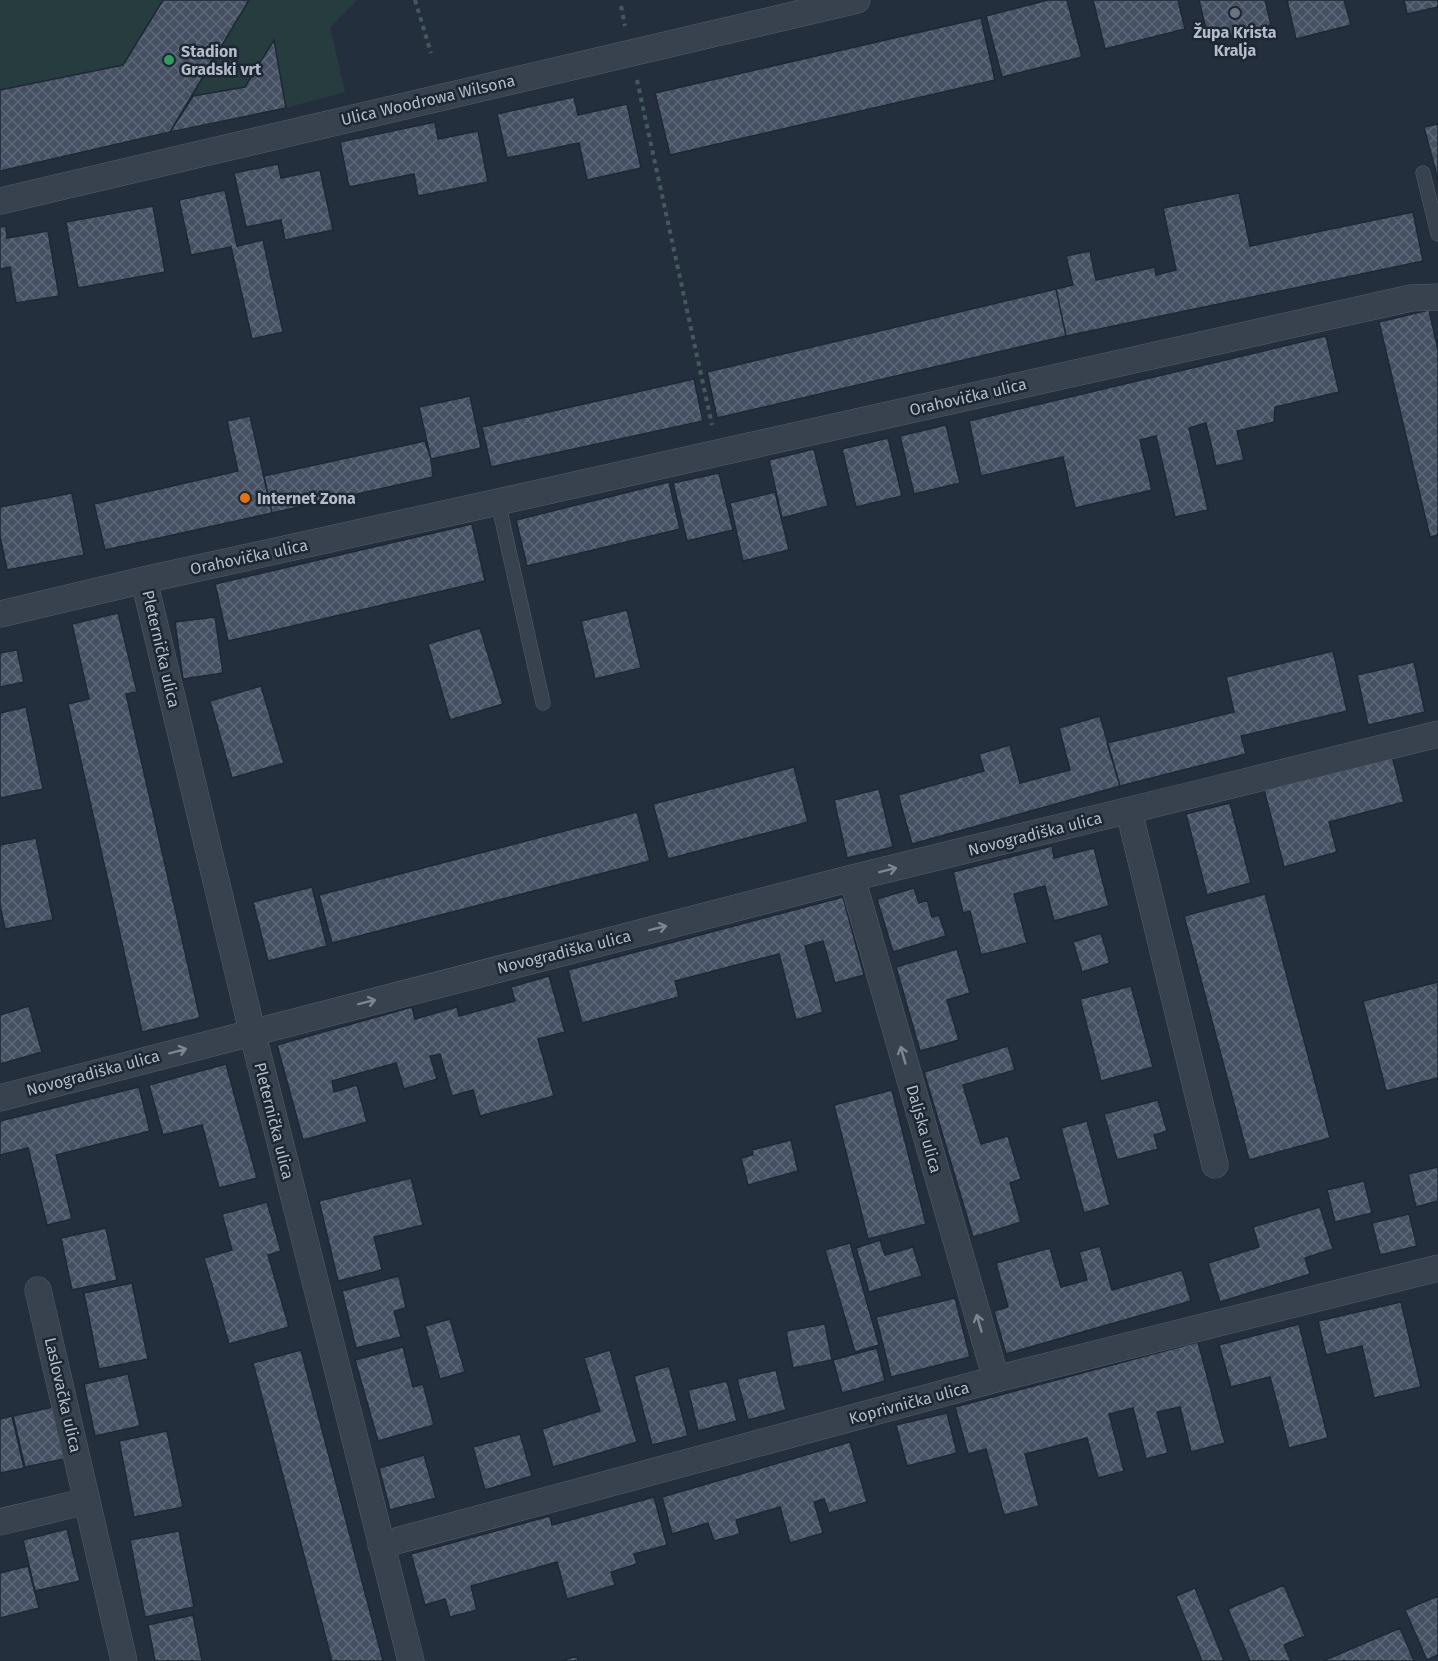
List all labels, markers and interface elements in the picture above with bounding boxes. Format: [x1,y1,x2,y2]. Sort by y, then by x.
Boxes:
marker: Župa Krista Kralja [1228,6,1242,20]
place label: Župa Krista Kralja [1193,22,1277,60]
place label: Stadion Gradski vrt [181,42,262,79]
marker: Stadion Gradski vrt [162,53,176,67]
street label: Ulica Woodrowa Wilsona [339,71,517,129]
street label: Orahovička ulica [908,374,1028,420]
place label: Internet Zona [257,489,356,508]
marker: Internet Zona [238,491,252,505]
street label: Orahovička ulica [188,535,310,579]
street label: Pleternička ulica [138,588,184,710]
street label: Novogradiška ulica [966,808,1104,860]
one-way arrow [878,863,897,875]
one-way arrow [648,921,667,933]
street label: Novogradiška ulica [495,926,633,978]
one-way arrow [357,995,376,1007]
one-way arrow [168,1044,187,1056]
street label: Novogradiška ulica [24,1046,162,1100]
one-way arrow [897,1046,908,1065]
street label: Pleternička ulica [250,1060,298,1182]
street label: Daljska ulica [902,1083,946,1175]
one-way arrow [973,1314,985,1333]
street label: Laslovačka ulica [41,1336,85,1454]
street label: Koprivnička ulica [847,1378,971,1428]

